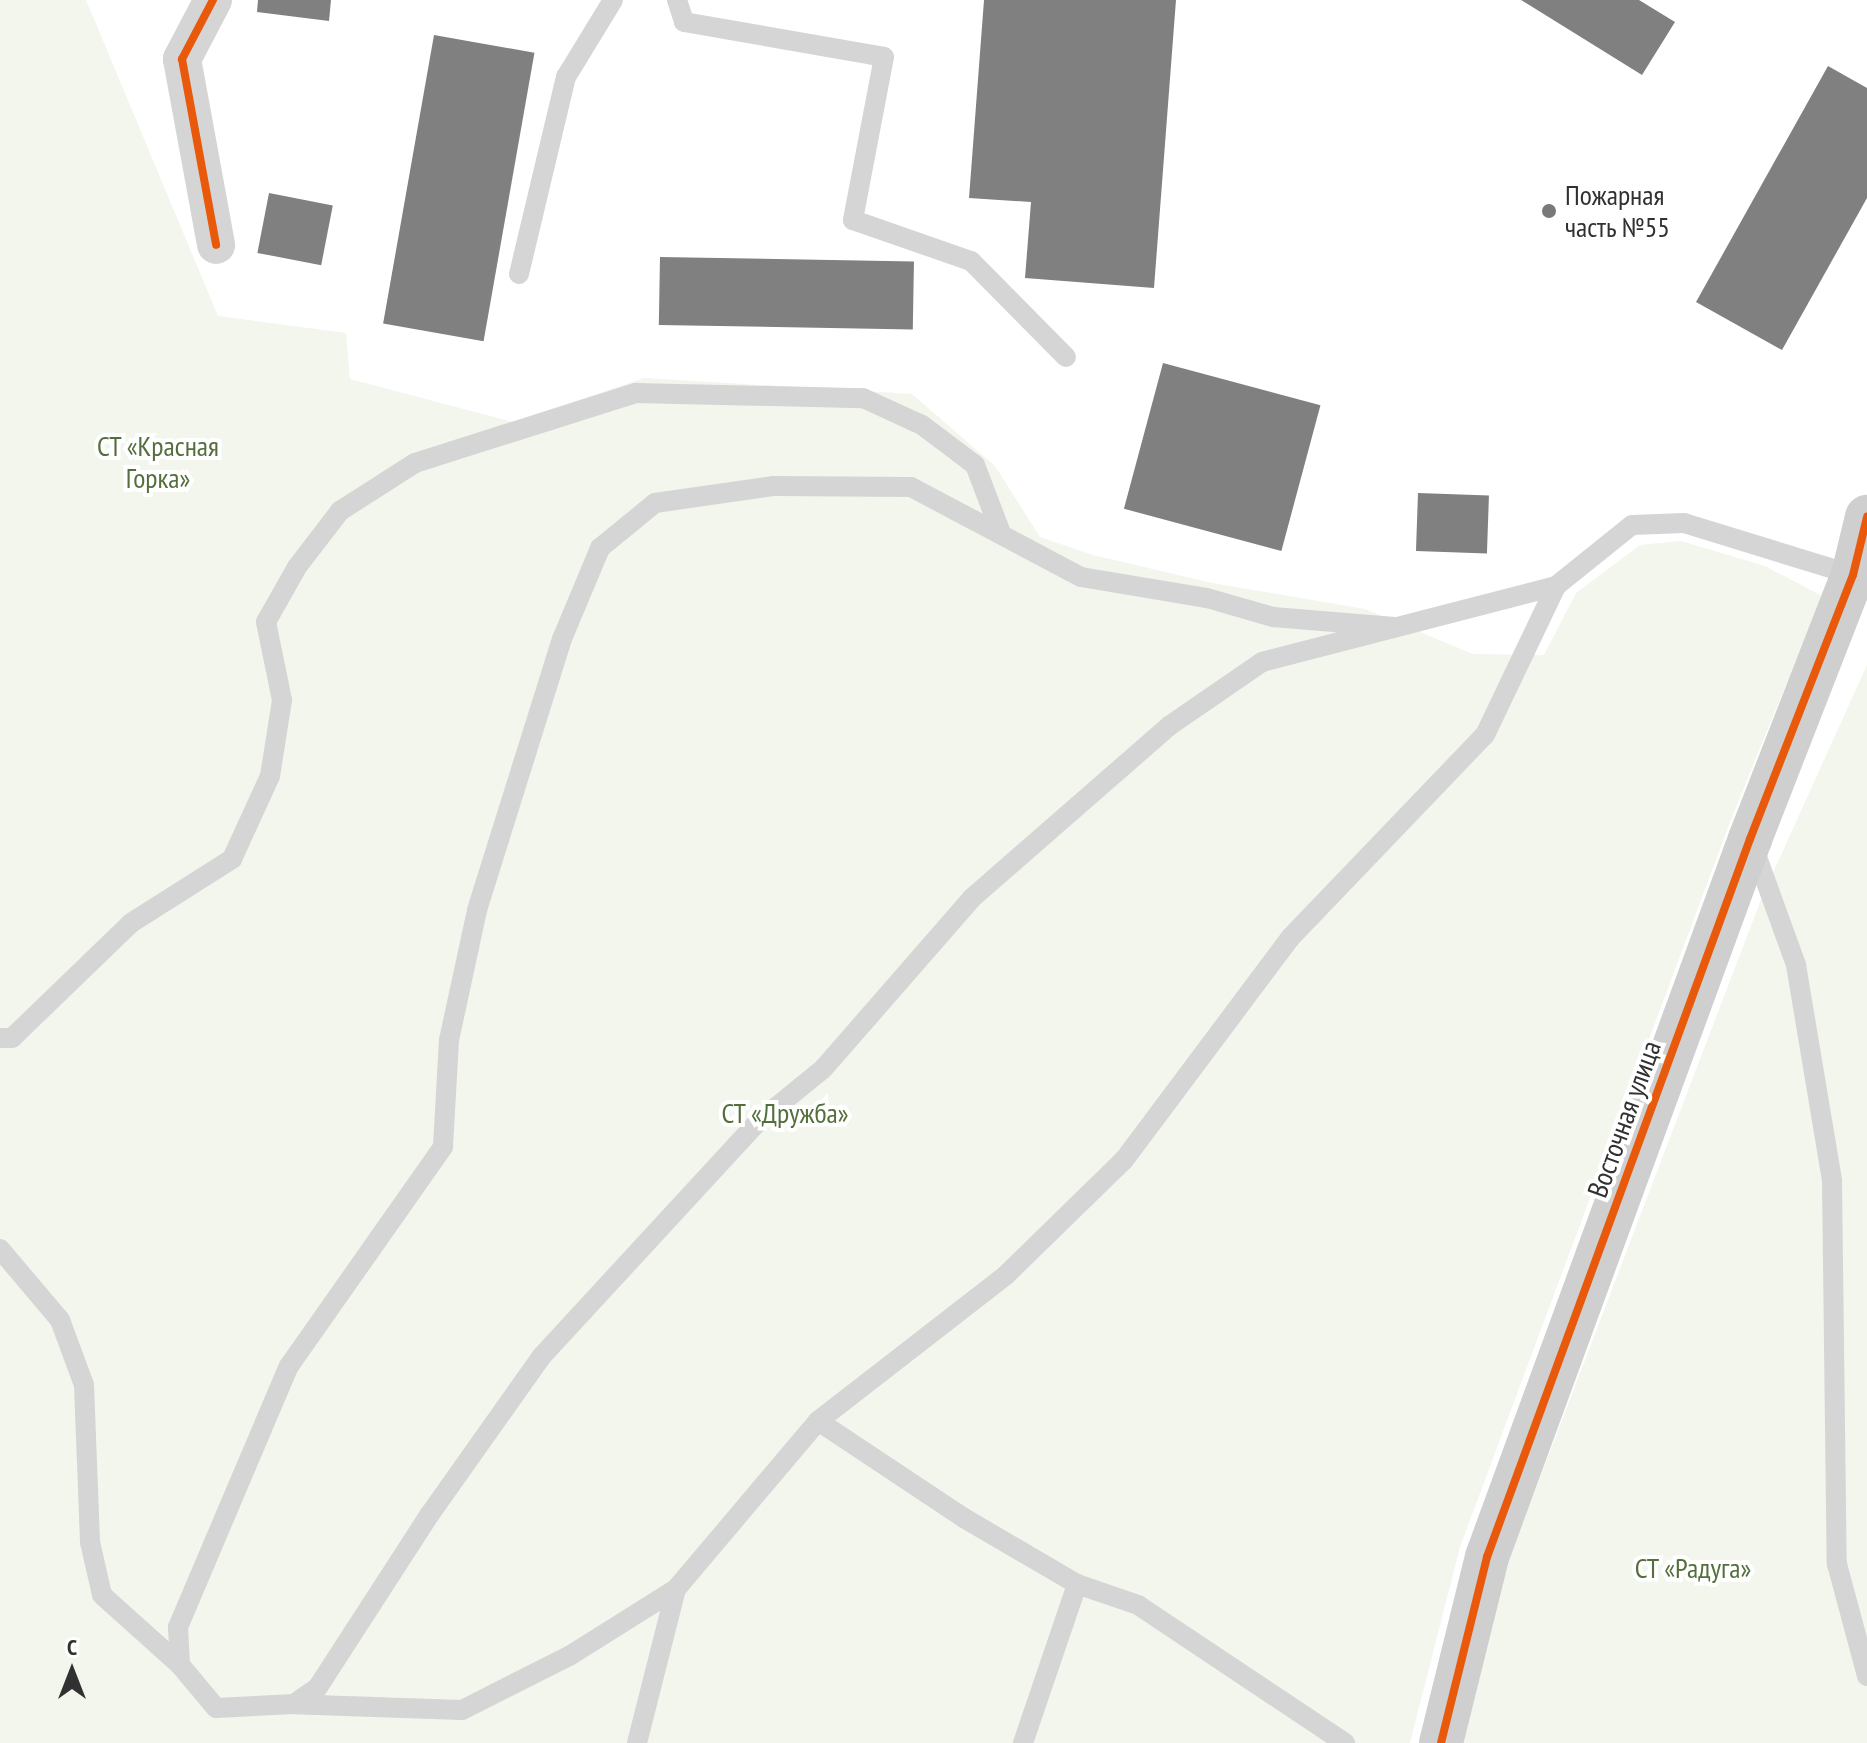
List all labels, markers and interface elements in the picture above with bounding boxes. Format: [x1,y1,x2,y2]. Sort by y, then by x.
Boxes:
place label: Пожарная часть №55 [1565,178,1671,244]
marker: Пожарная часть №55 [1540,202,1558,220]
park label: СТ «Красная Горка» [97,429,219,495]
street label: Восточная улица [1580,1036,1668,1202]
park label: СТ «Дружба» [721,1096,849,1130]
park label: СТ «Радуга» [1634,1551,1752,1585]
north arrow [32,1631,112,1711]
text: С [67,1633,77,1661]

